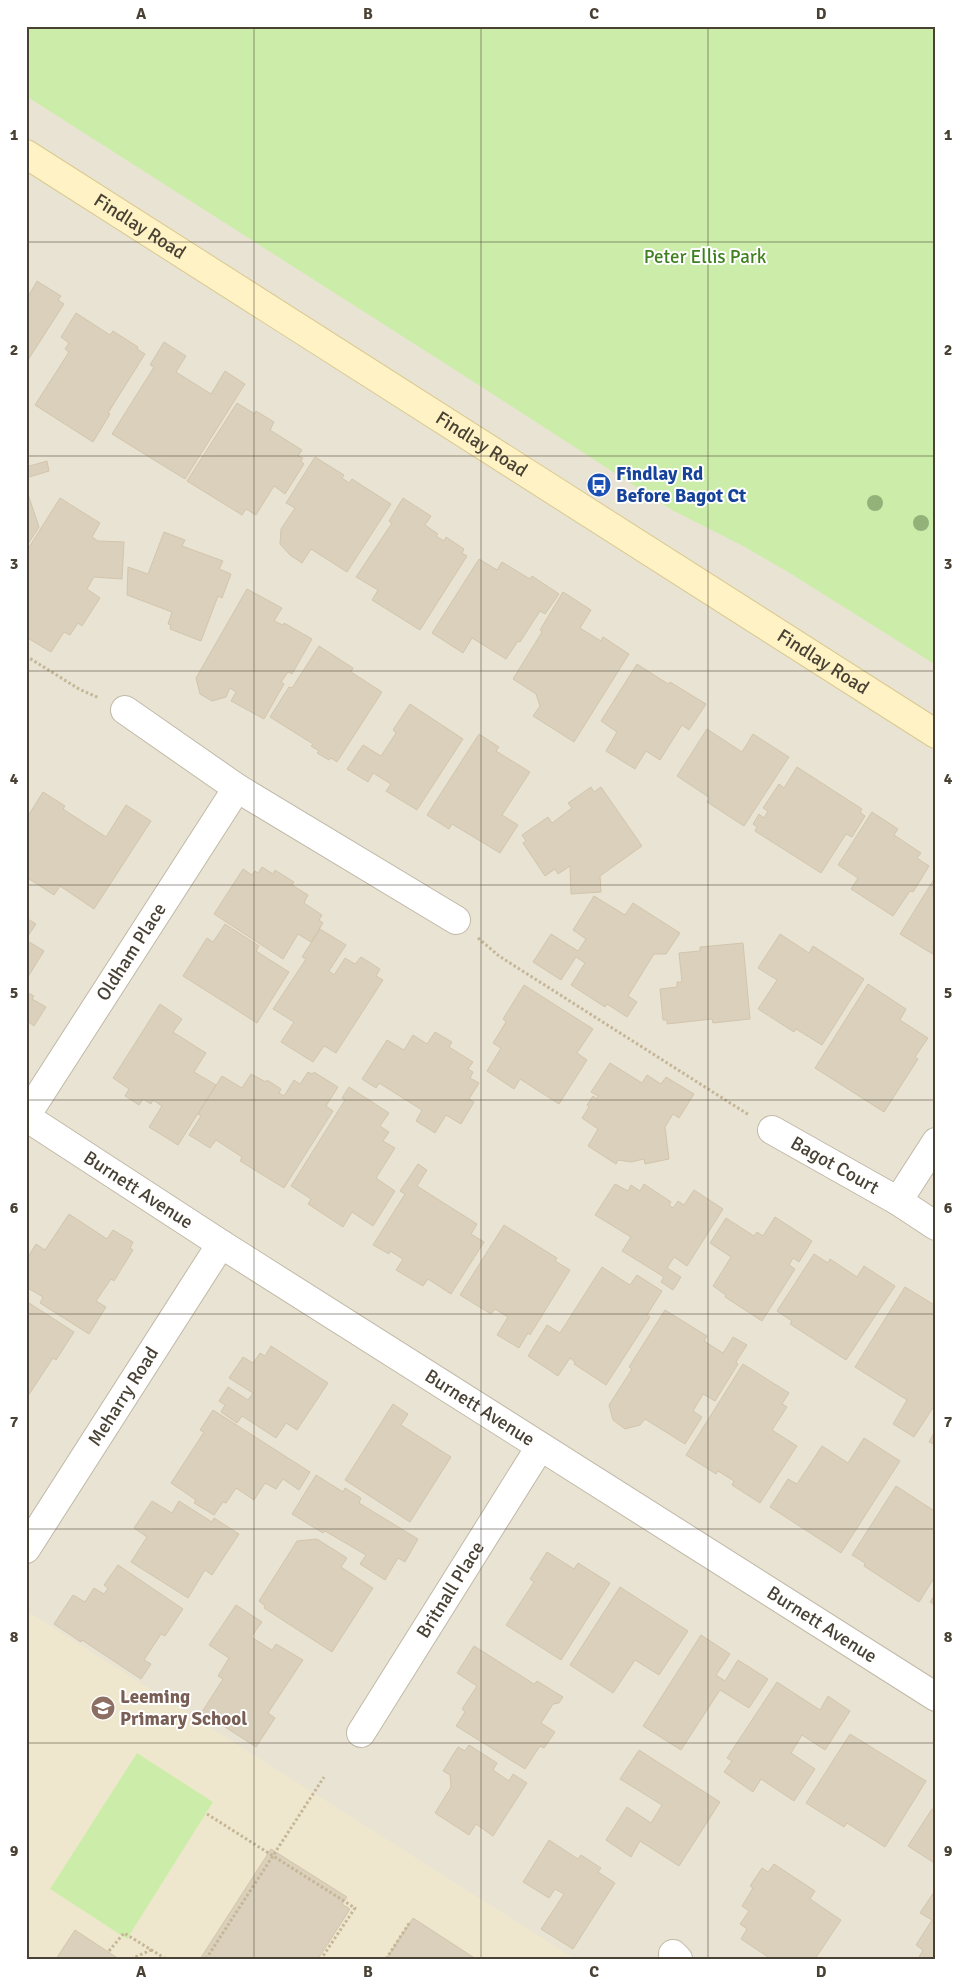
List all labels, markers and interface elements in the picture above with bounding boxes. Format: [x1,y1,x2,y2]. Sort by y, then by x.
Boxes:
text: A [136,4,147,24]
text: B [363,4,373,24]
text: C [589,4,599,24]
text: D [816,4,827,24]
text: 1 [10,125,19,145]
text: 1 [944,125,953,145]
street label: Findlay Road [89,188,190,265]
park label: Peter Ellis Park [644,245,767,269]
text: 2 [10,340,18,360]
text: 2 [944,340,952,360]
street label: Findlay Road [431,406,532,482]
place label: Findlay Rd Before Bagot Ct [616,462,746,508]
bus stop icon: Findlay Rd Before Bagot Ct [586,472,612,498]
text: 3 [10,554,18,574]
text: 3 [944,554,952,574]
street label: Findlay Road [772,624,873,700]
text: 4 [10,769,19,789]
text: 4 [944,769,953,789]
street label: Oldham Place [91,899,172,1005]
text: 5 [10,983,18,1003]
text: 5 [944,983,952,1003]
street label: Bagot Court [786,1131,883,1200]
street label: Burnett Avenue [79,1146,198,1235]
text: 6 [10,1198,19,1218]
text: 6 [944,1198,953,1218]
street label: Meharry Road [83,1342,164,1451]
street label: Burnett Avenue [420,1364,539,1452]
text: 7 [10,1412,19,1432]
text: 7 [944,1412,953,1432]
street label: Britnall Place [411,1537,490,1643]
street label: Burnett Avenue [762,1581,881,1668]
text: 8 [10,1627,19,1647]
text: 8 [944,1627,953,1647]
place label: Leeming Primary School [120,1685,247,1731]
school or university icon: Leeming Primary School [90,1695,116,1721]
text: 9 [10,1841,19,1861]
text: 9 [944,1841,953,1861]
text: A [136,1962,147,1982]
text: B [363,1962,373,1982]
text: C [589,1962,599,1982]
text: D [816,1962,827,1982]

